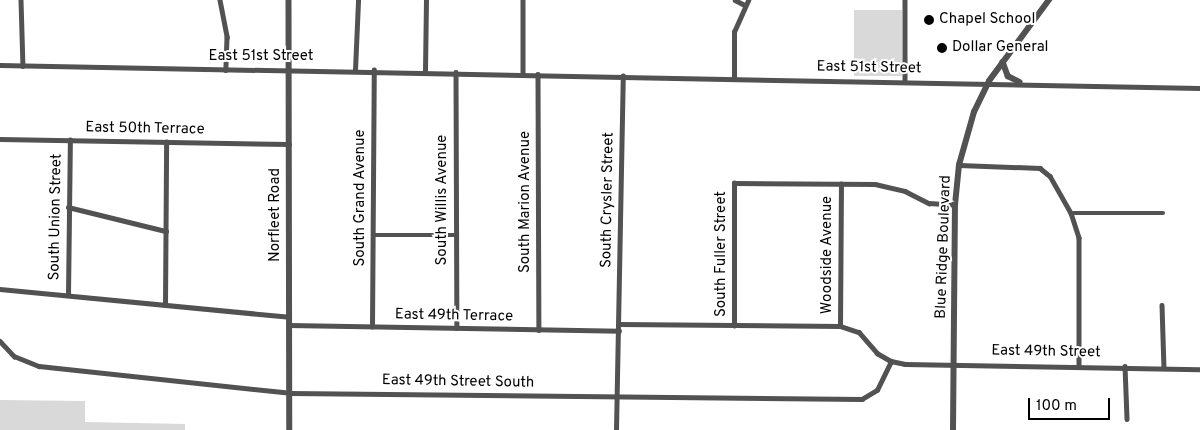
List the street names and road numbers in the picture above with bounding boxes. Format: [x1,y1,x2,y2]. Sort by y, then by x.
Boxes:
street label: East 51st Street [209,48,313,66]
street label: East 51st Street [816,58,922,78]
street label: East 50th Terrace [85,119,205,139]
street label: South Grand Avenue [352,129,370,267]
street label: South Marion Avenue [517,131,535,273]
street label: South Crysler Street [598,132,618,268]
street label: South Willis Avenue [434,134,452,266]
street label: South Union Street [46,153,66,281]
street label: Norfleet Road [267,168,285,262]
street label: Blue Ridge Boulevard [932,175,956,319]
street label: South Fuller Street [713,191,731,317]
street label: Woodside Avenue [819,196,837,314]
street label: East 49th Terrace [394,306,514,326]
street label: East 49th Street [991,342,1101,362]
street label: East 49th Street South [382,372,534,392]

